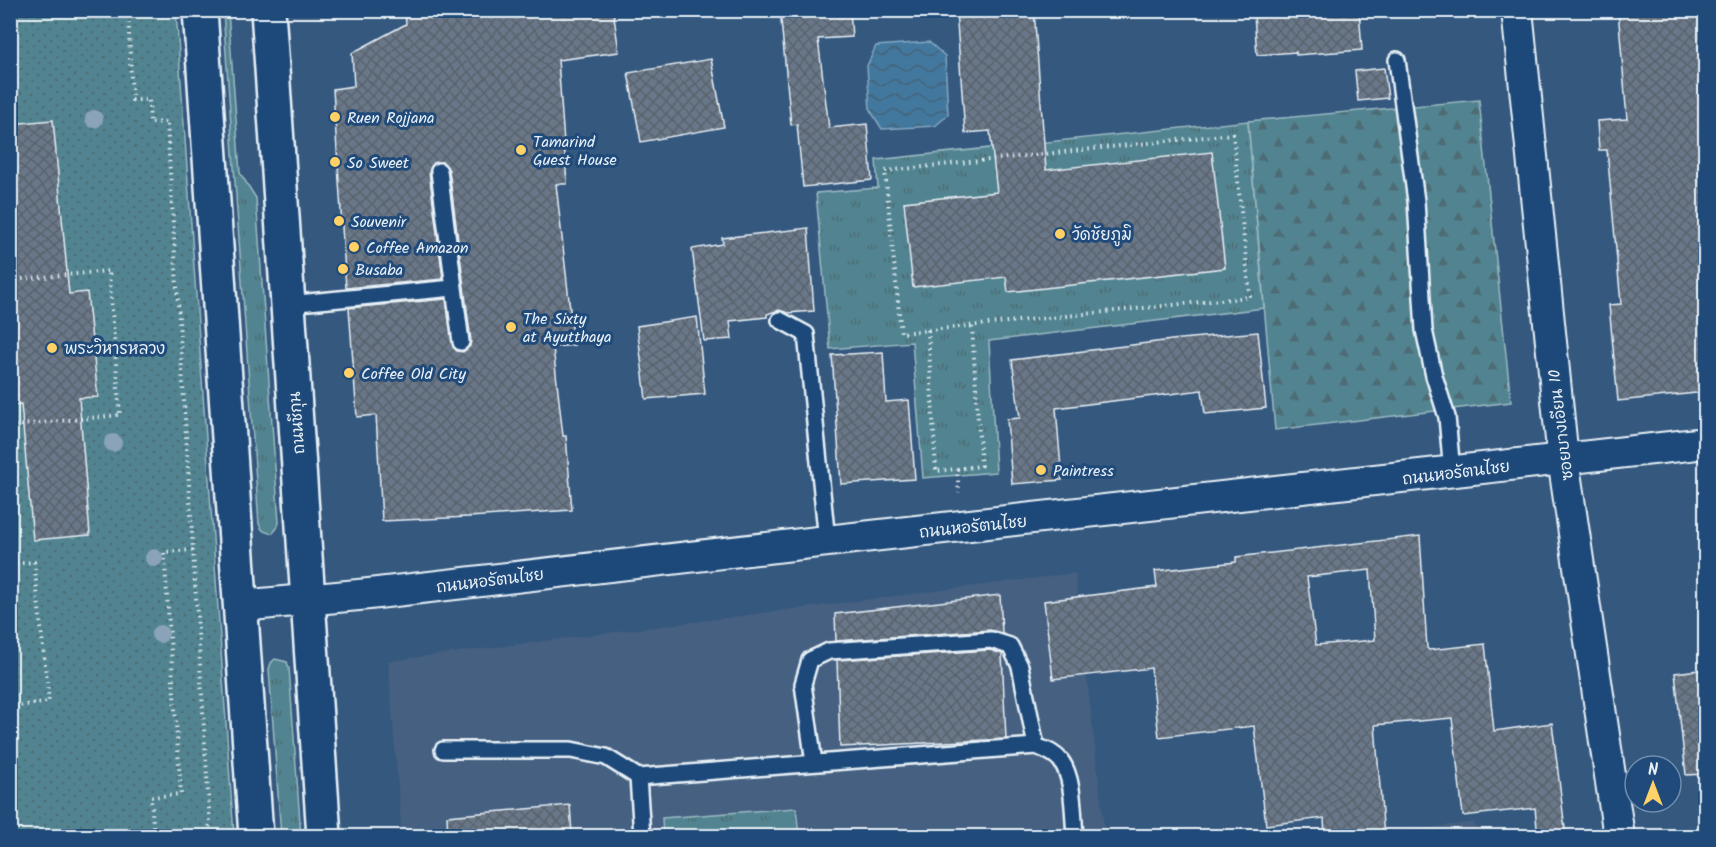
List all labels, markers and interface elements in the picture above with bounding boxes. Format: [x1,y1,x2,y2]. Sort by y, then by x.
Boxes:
place label: Ruen Rojjana [347,106,434,131]
marker: Ruen Rojjana [328,110,342,124]
place label: Tamarind Guest House [533,130,617,173]
marker: Tamarind Guest House [514,143,528,157]
place label: So Sweet [347,151,410,176]
marker: So Sweet [328,155,342,169]
place label: Souvenir [351,210,408,235]
marker: Souvenir [332,214,346,228]
place label: วัดชัยภูมิ [1072,223,1132,248]
marker: วัดชัยภูมิ [1053,227,1067,241]
place label: Coffee Amazon [366,236,468,261]
marker: Coffee Amazon [347,240,361,254]
place label: Busaba [355,258,403,283]
marker: Busaba [336,262,350,276]
place label: The Sixty at Ayutthaya [523,307,612,350]
marker: The Sixty at Ayutthaya [504,320,518,334]
place label: พระวิหารหลวง [64,337,165,362]
marker: พระวิหารหลวง [45,341,59,355]
place label: Coffee Old City [361,362,466,387]
marker: Coffee Old City [342,366,356,380]
street label: ซอยบางเอียน 10 [1542,368,1581,482]
street label: ถนนชีกุน [283,391,312,455]
street label: ถนนหอรัตนไชย [1401,454,1512,493]
place label: Paintress [1053,459,1114,484]
marker: Paintress [1034,463,1048,477]
street label: ถนนหอรัตนไชย [918,509,1028,546]
street label: ถนนหอรัตนไชย [435,562,546,601]
north arrow [1623,754,1683,814]
text: N [1648,758,1658,783]

